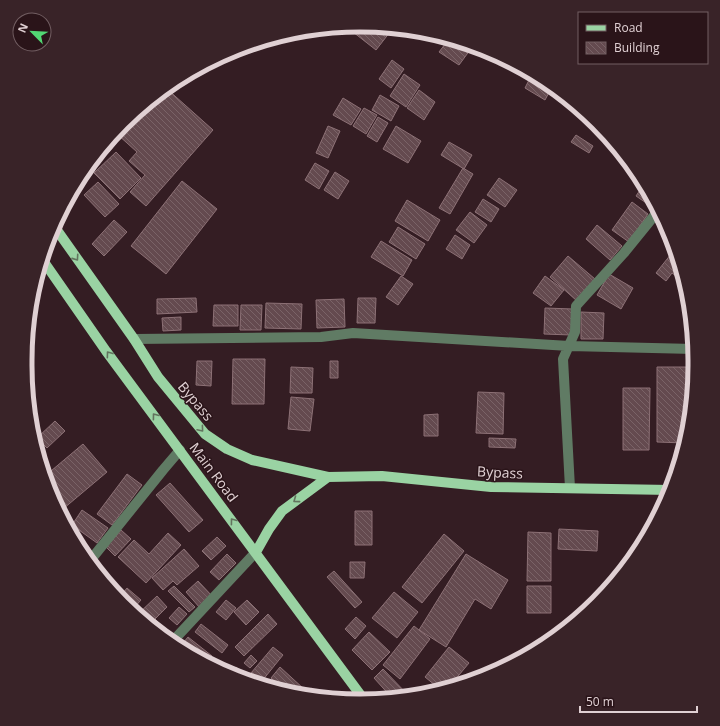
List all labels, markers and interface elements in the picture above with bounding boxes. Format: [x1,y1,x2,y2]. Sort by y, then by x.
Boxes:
north arrow [12,12,52,52]
legend [578,12,708,64]
text: Road [614,19,643,36]
text: N [14,21,31,35]
text: Building [614,39,660,56]
one-way arrow [71,253,78,260]
one-way arrow [107,352,114,359]
street label: Bypass [174,377,218,425]
one-way arrow [153,414,160,421]
one-way arrow [196,424,203,431]
street label: Main Road [185,439,243,505]
street label: Bypass [477,461,524,483]
one-way arrow [294,495,301,502]
one-way arrow [231,518,238,525]
scale bar [580,688,697,714]
text: 50 m [586,693,614,710]

